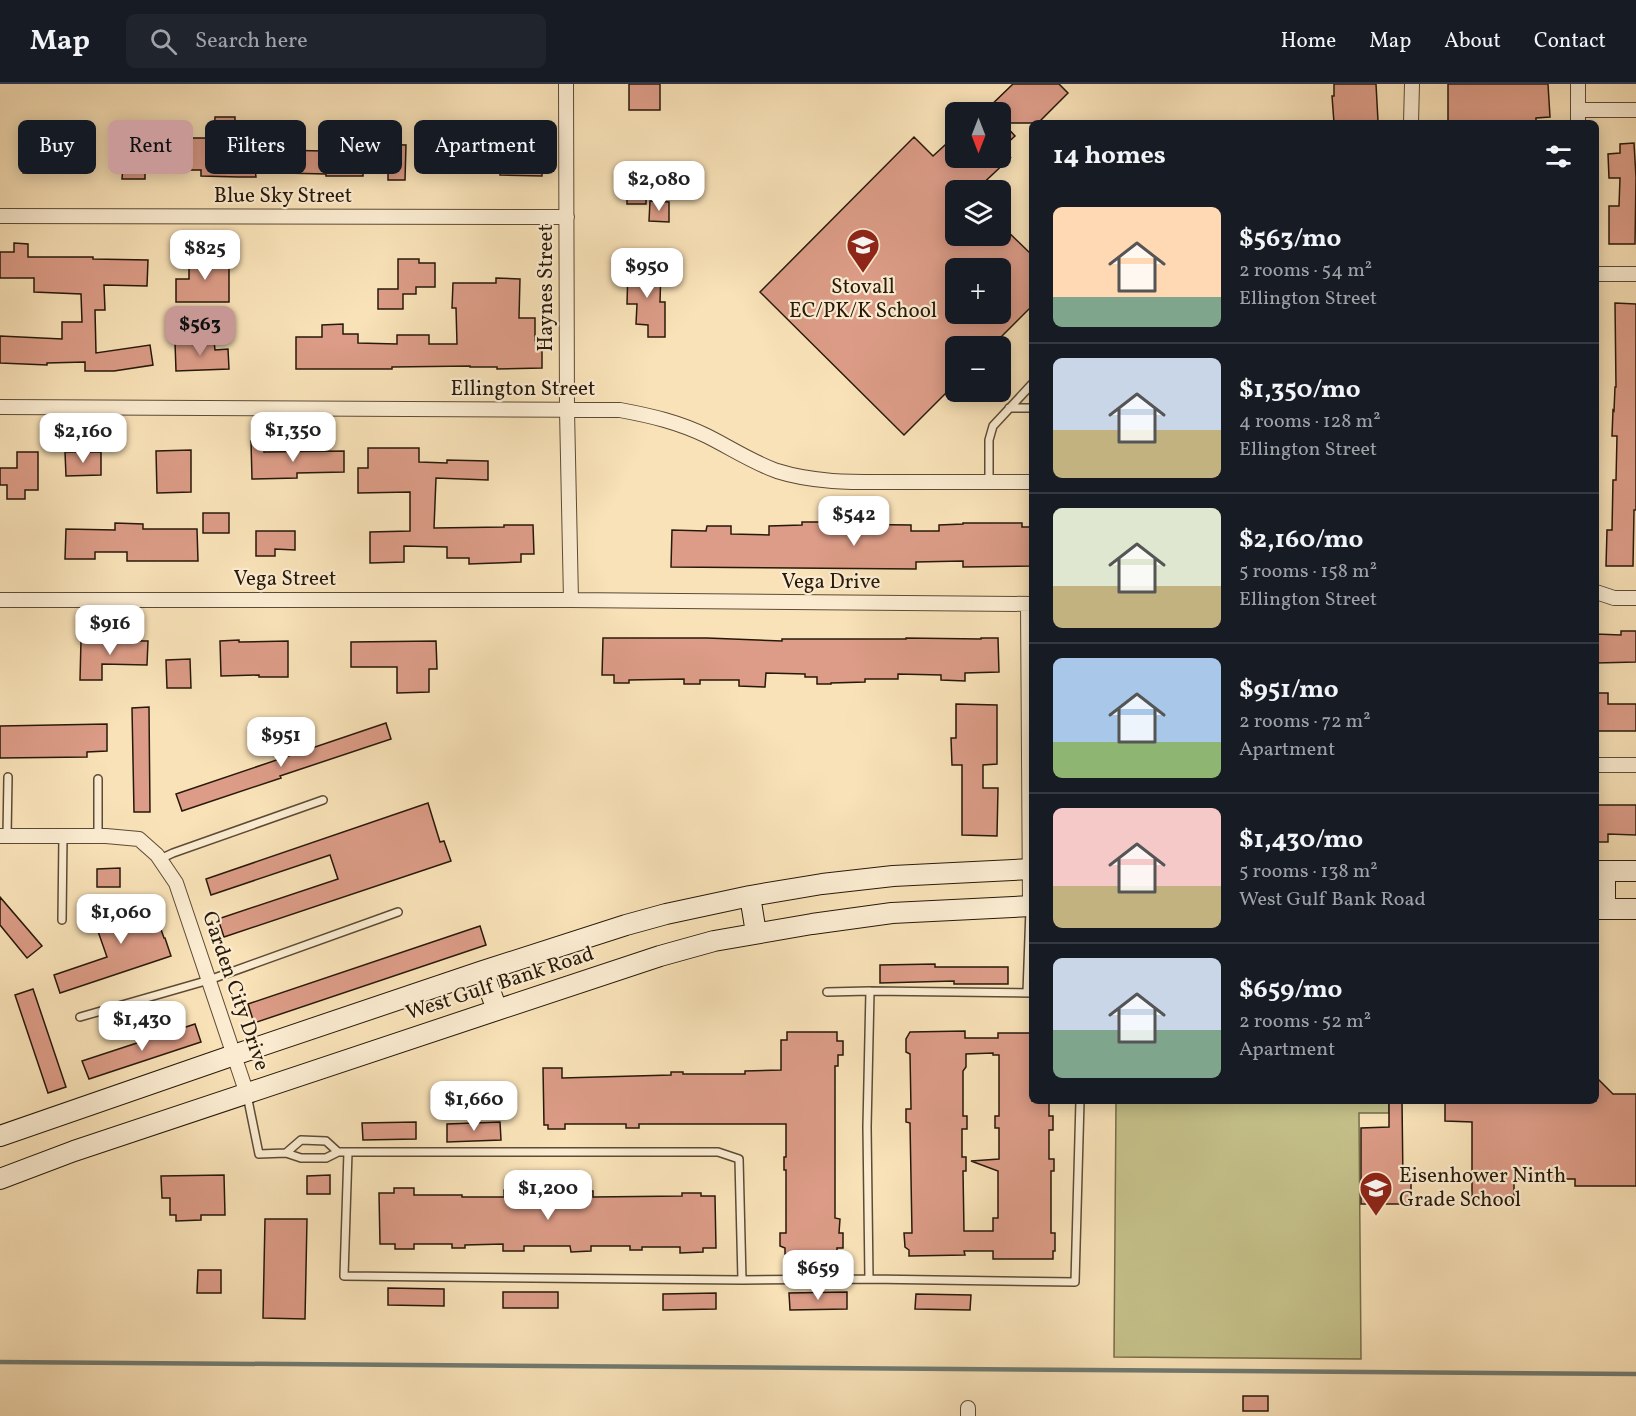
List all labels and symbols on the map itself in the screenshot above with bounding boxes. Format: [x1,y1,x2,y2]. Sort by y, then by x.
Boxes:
north arrow [945,102,1011,168]
pin: $2,080 [610,161,708,212]
street label: Blue Sky Street [214,182,352,211]
street label: Haynes Street [532,224,561,352]
school or university icon: Stovall EC/PK/K School [845,227,881,274]
pin: $825 [169,230,241,281]
pin: $950 [611,248,683,299]
place label: Stovall EC/PK/K School [789,273,937,326]
pin: $563 [164,306,236,357]
street label: Ellington Street [451,375,595,404]
pin: $1,350 [244,412,342,463]
pin: $2,160 [34,413,132,464]
pin: $542 [818,496,890,547]
street label: Vega Street [234,565,336,594]
street label: Vega Drive [781,568,881,597]
pin: $916 [74,605,146,656]
pin: $951 [245,717,317,768]
pin: $1,060 [72,894,170,945]
street label: Garden City Drive [194,907,276,1075]
street label: West Gulf Bank Road [402,940,598,1028]
pin: $1,430 [93,1001,191,1052]
pin: $1,660 [425,1081,523,1132]
place label: Eisenhower Ninth Grade School [1399,1162,1566,1215]
pin: $1,200 [499,1170,597,1221]
school or university icon: Eisenhower Ninth Grade School [1358,1170,1394,1217]
pin: $659 [782,1250,854,1301]

